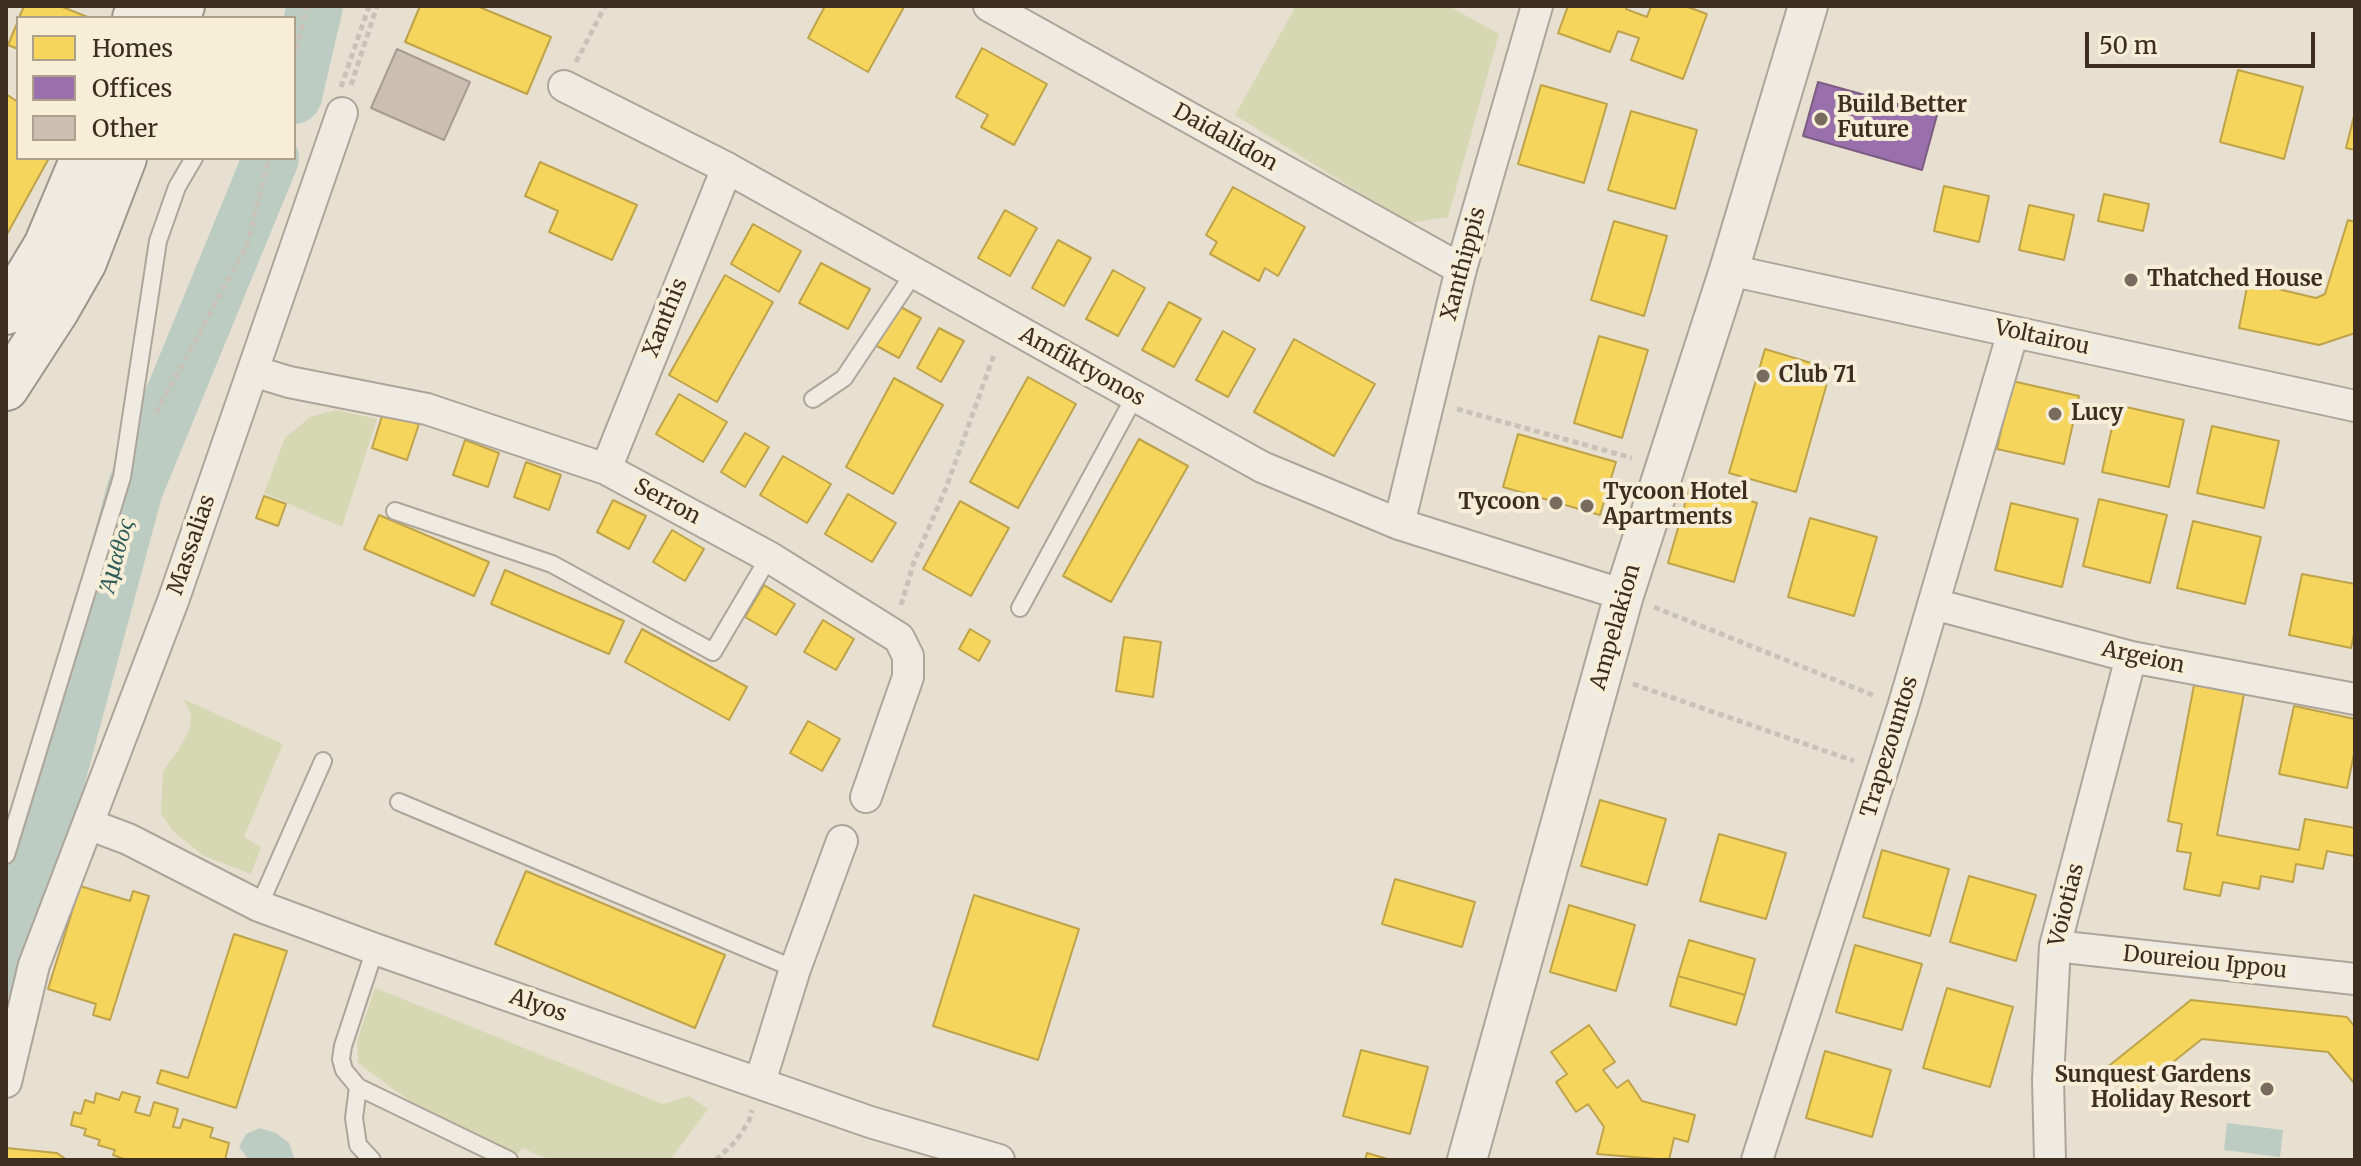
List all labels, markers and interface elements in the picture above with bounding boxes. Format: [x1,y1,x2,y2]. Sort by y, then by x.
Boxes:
legend [16,16,296,160]
scale bar [2089,16,2319,66]
text: 50 m [2099,30,2158,61]
text: Homes [92,33,173,64]
text: Offices [92,73,172,104]
place label: Build Better Future [1837,93,1967,144]
street label: Daidalidon [1168,98,1282,178]
marker: Build Better Future [1812,110,1830,128]
text: Other [92,113,158,144]
street label: Xanthippis [1436,204,1492,324]
place label: Thatched House [2147,267,2323,293]
marker: Thatched House [2122,271,2140,289]
street label: Xanthis [638,275,694,361]
street label: Voltairou [1992,315,2092,361]
street label: Amfiktyonos [1015,322,1149,412]
place label: Club 71 [1779,363,1856,389]
marker: Club 71 [1754,367,1772,385]
place label: Lucy [2071,401,2123,427]
marker: Lucy [2046,405,2064,423]
street label: Serron [629,474,705,530]
place label: Tycoon Hotel Apartments [1603,480,1748,532]
place label: Tycoon [1458,490,1540,516]
street label: Massalias [163,491,221,599]
marker: Tycoon [1547,494,1565,512]
marker: Tycoon Hotel Apartments [1578,497,1596,515]
water label: Άμαθος [93,516,141,596]
street label: Ampelakion [1585,561,1647,693]
street label: Argeion [2099,636,2187,680]
street label: Trapezountos [1856,673,1924,821]
street label: Voiotias [2044,861,2090,949]
street label: Doureiou Ippou [2122,941,2288,985]
street label: Alyos [506,984,570,1028]
place label: Sunquest Gardens Holiday Resort [2054,1063,2251,1114]
marker: Sunquest Gardens Holiday Resort [2258,1080,2276,1098]

